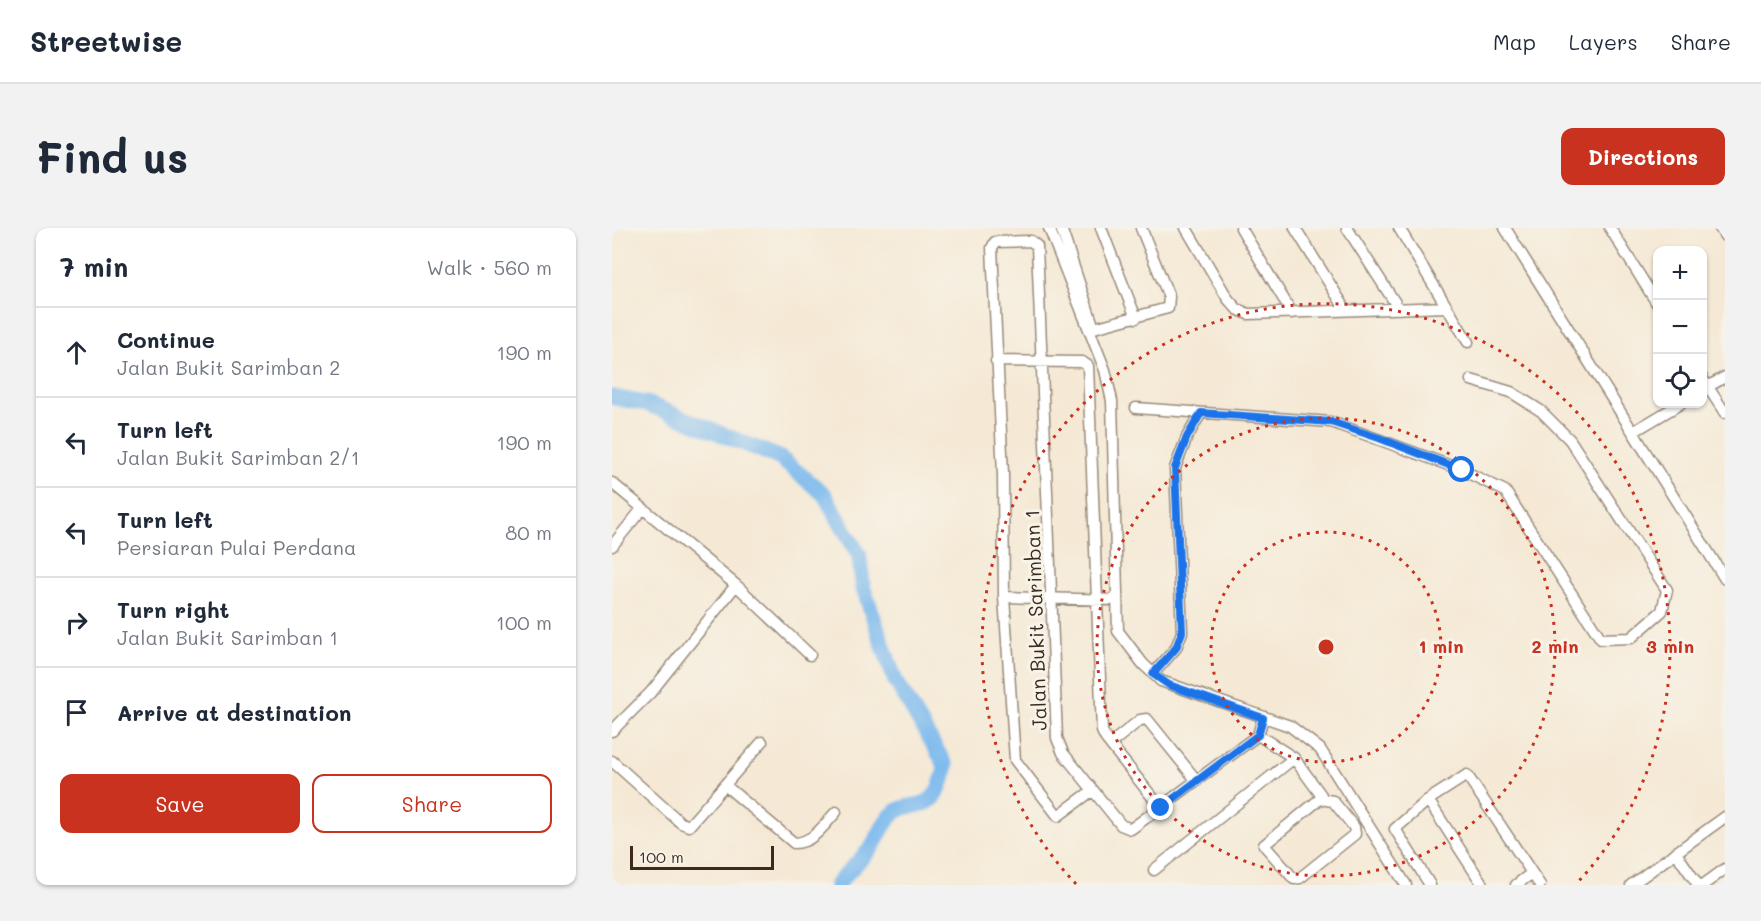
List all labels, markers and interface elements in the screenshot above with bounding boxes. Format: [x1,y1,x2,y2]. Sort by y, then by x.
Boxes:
text: Streetwise [30,23,182,59]
text: Map [1493,28,1536,55]
text: Layers [1569,28,1638,55]
text: Share [1671,28,1731,55]
button: Directions [1561,128,1725,185]
text: Find us [36,129,188,184]
map controls [1653,246,1707,408]
button: + [1653,246,1707,300]
text: 7 min [60,250,128,284]
text: Walk · 560 m [426,254,552,280]
button: − [1653,300,1707,354]
text: Continue [117,325,215,354]
icon: ahead [60,336,93,369]
text: 190 m [497,339,552,365]
text: Jalan Bukit Sarimban 2 [117,354,340,380]
button: locate [1653,354,1707,408]
text: Turn left [117,415,213,444]
icon: left [60,426,93,459]
text: 190 m [497,429,552,455]
text: Jalan Bukit Sarimban 2/1 [117,444,360,470]
route start [1448,456,1474,482]
text: Turn left [117,505,213,534]
street label: Jalan Bukit Sarimban 1 [1018,509,1052,731]
icon: left [60,516,93,549]
text: 80 m [505,519,552,545]
text: Persiaran Pulai Perdana [117,534,356,560]
text: Turn right [117,595,229,624]
icon: right [60,606,93,639]
text: 100 m [496,609,552,635]
text: Jalan Bukit Sarimban 1 [117,624,338,650]
text: 1 min [1418,634,1464,658]
text: 2 min [1531,634,1579,658]
text: 3 min [1646,634,1694,658]
centre of rings [1316,637,1336,657]
icon: arrive [60,696,93,729]
text: Arrive at destination [117,698,352,727]
button: Save [60,774,300,833]
button: Share [312,774,552,833]
route end [1147,794,1173,820]
scale bar [630,843,774,870]
text: 100 m [639,846,684,867]

